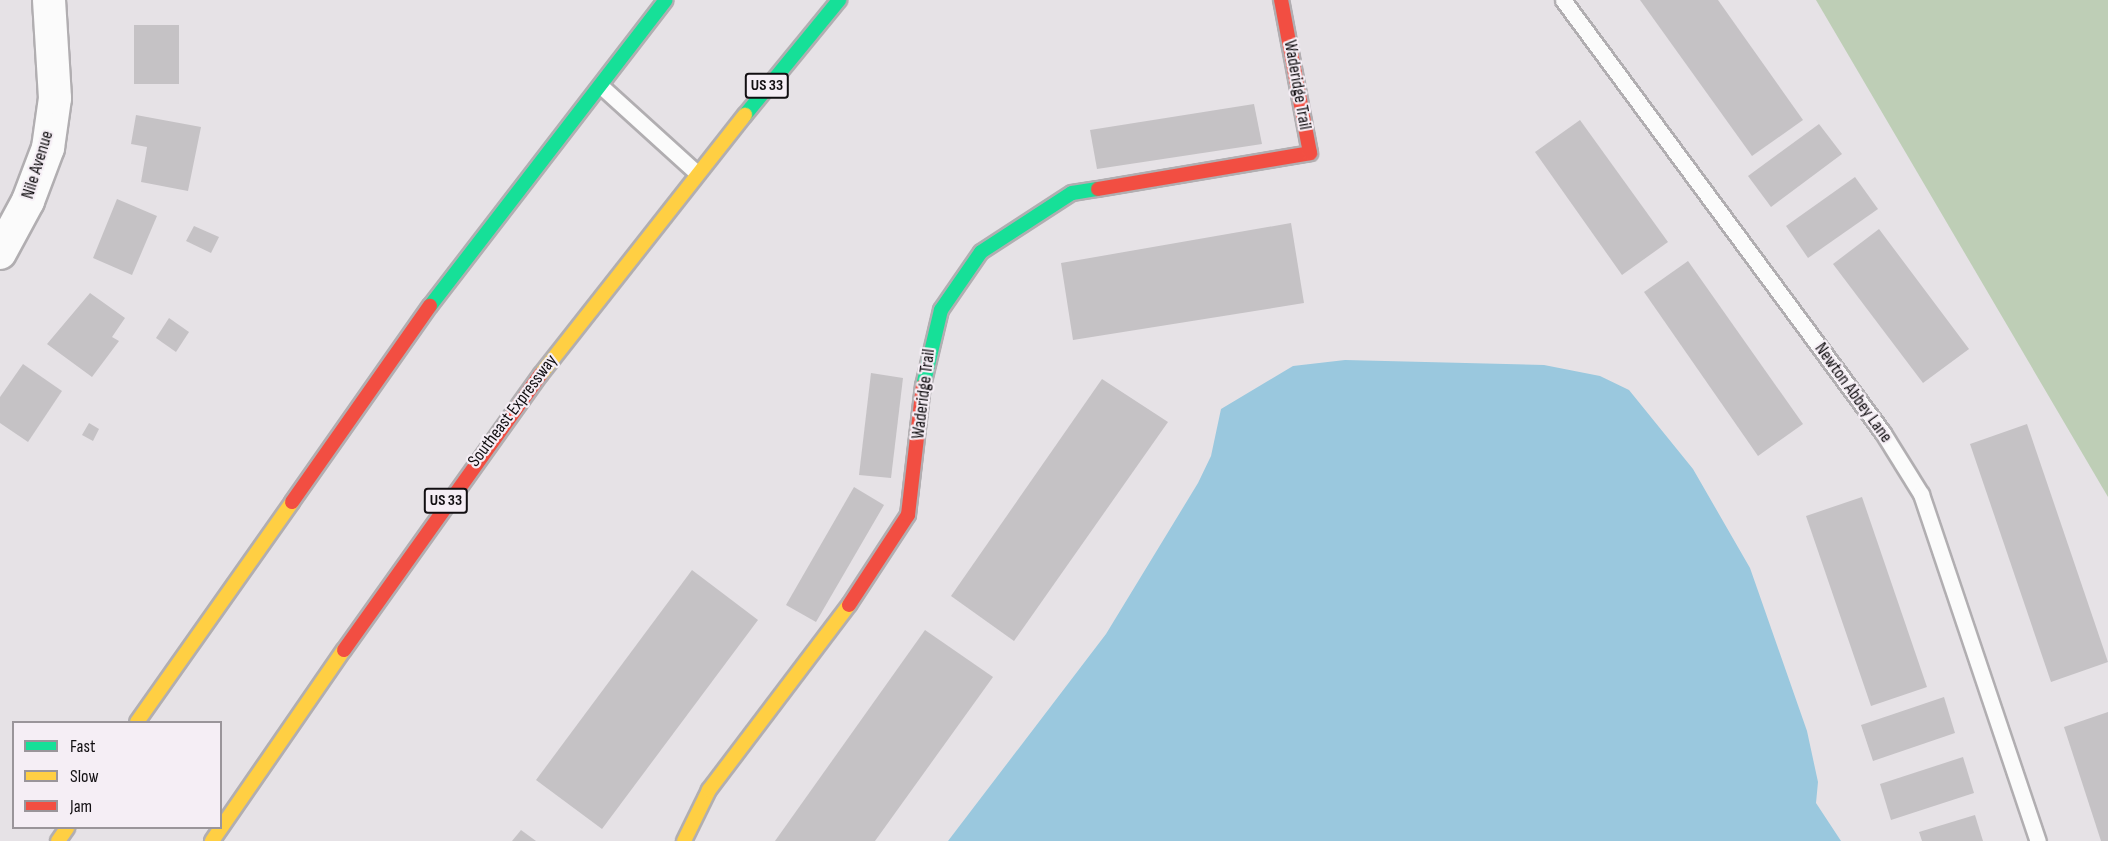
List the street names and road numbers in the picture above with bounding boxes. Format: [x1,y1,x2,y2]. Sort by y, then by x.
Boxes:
street label: Waderidge Trail [1278,39,1316,131]
road number: US 33 [744,73,789,99]
street label: Nile Avenue [17,128,59,202]
street label: Newton Abbey Lane [1810,339,1896,447]
street label: Waderidge Trail [908,348,940,440]
street label: Southeast Expressway [464,351,562,471]
road number: US 33 [424,488,468,514]

